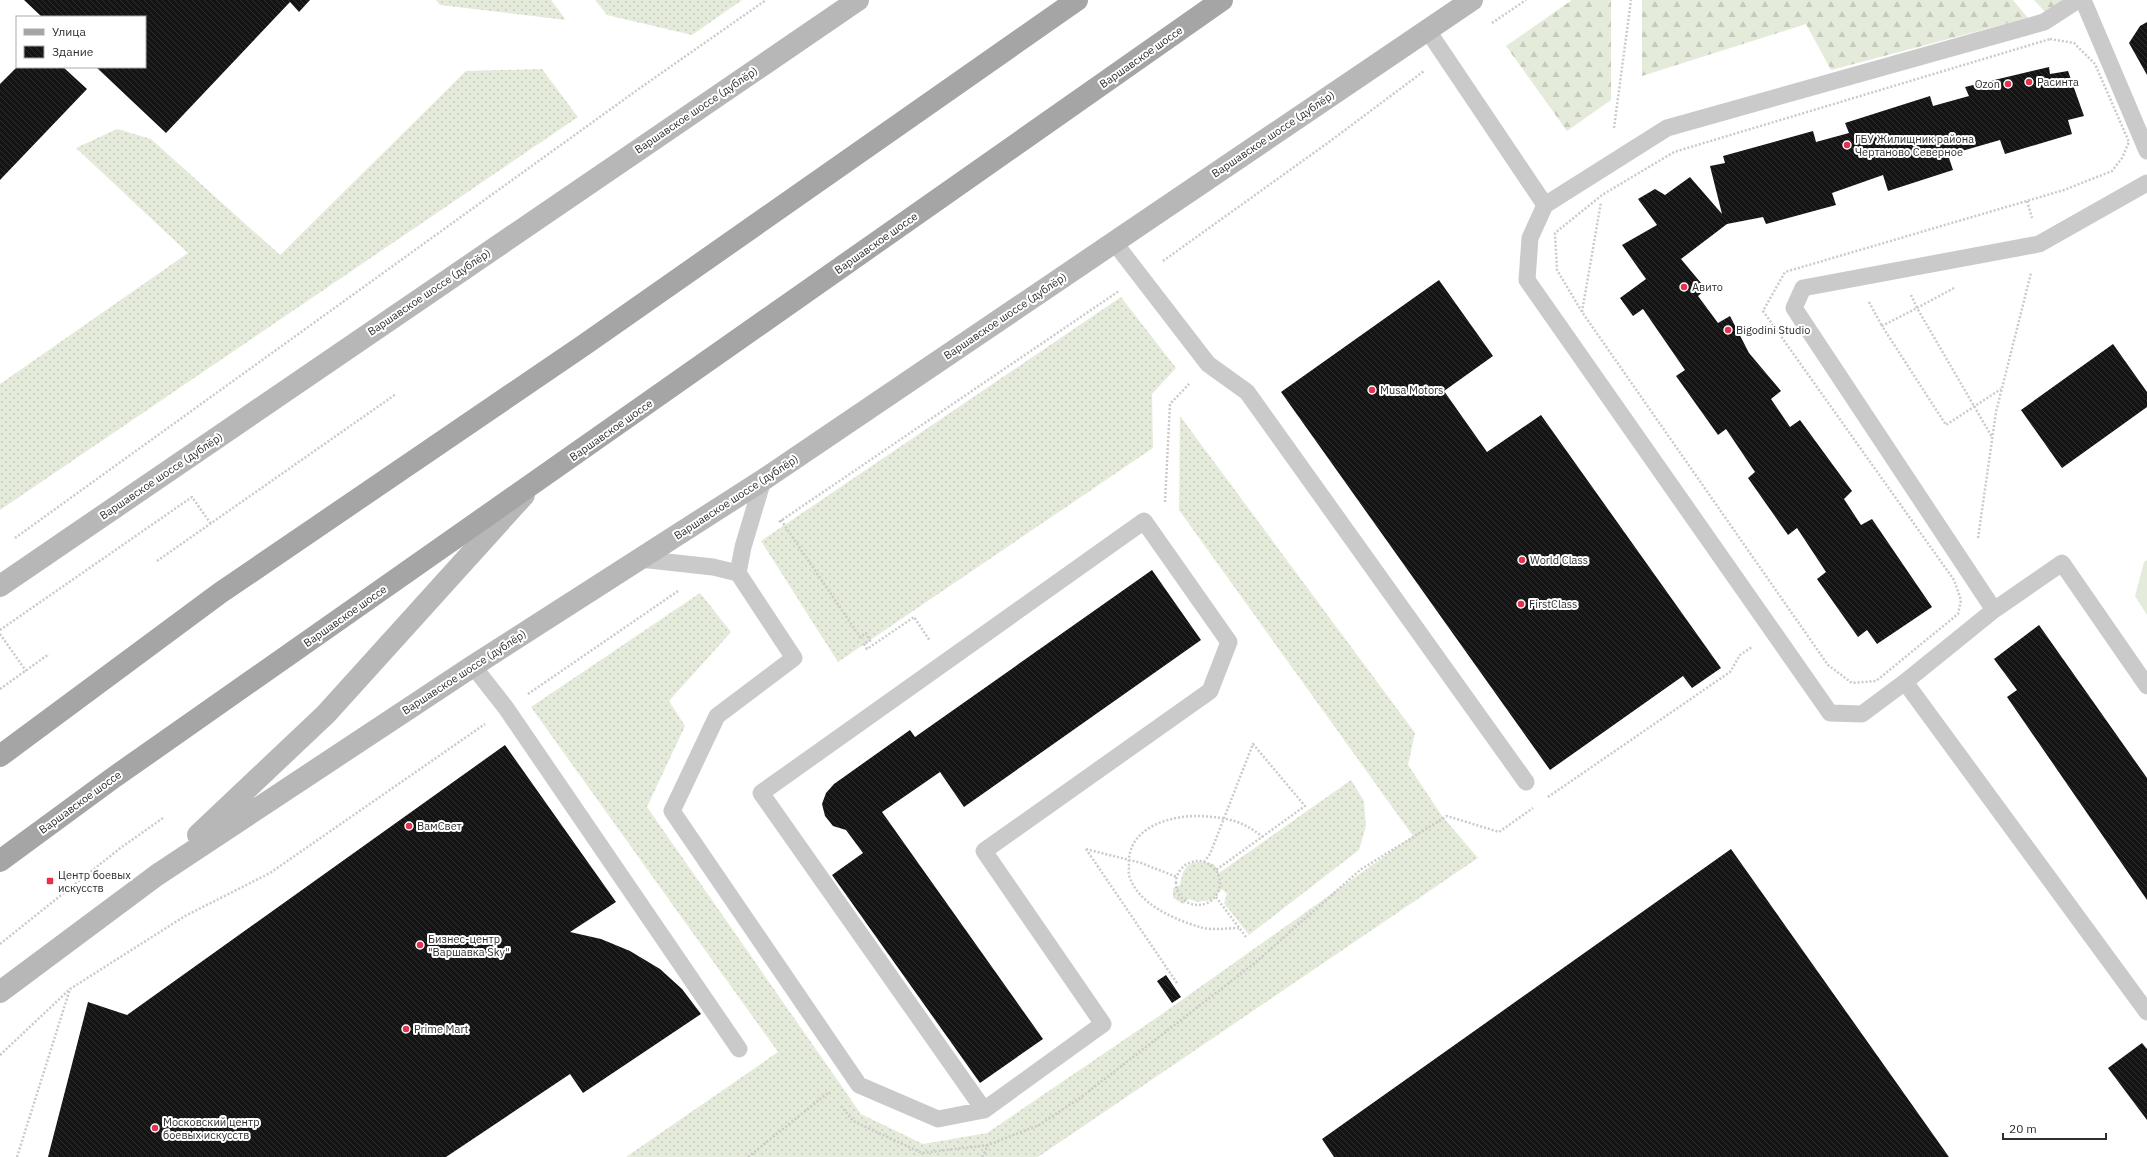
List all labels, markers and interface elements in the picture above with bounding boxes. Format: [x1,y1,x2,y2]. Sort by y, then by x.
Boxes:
legend [16,16,146,68]
street label: Варшавское шоссе [1097,23,1185,91]
text: Улица [52,24,86,39]
text: Здание [52,44,94,59]
street label: Варшавское шоссе (дублёр) [632,64,760,156]
place label: Расинта [2037,75,2079,89]
place label: Ozon [1975,77,2000,91]
marker: Расинта [2024,77,2034,87]
marker: Ozon [2003,79,2013,89]
street label: Варшавское шоссе (дублёр) [1209,88,1337,180]
place label: ГБУ Жилищник района Чертаново Северное [1855,132,1974,159]
marker: ГБУ Жилищник района Чертаново Северное [1842,140,1852,150]
street label: Варшавское шоссе [832,209,920,277]
street label: Варшавское шоссе (дублёр) [365,246,493,338]
street label: Варшавское шоссе (дублёр) [941,270,1069,362]
place label: Авито [1692,280,1723,294]
marker: Авито [1679,282,1689,292]
place label: Bigodini Studio [1736,323,1810,337]
marker: Bigodini Studio [1723,325,1733,335]
place label: Musa Motors [1380,383,1443,397]
marker: Musa Motors [1367,385,1377,395]
street label: Варшавское шоссе [567,396,655,464]
street label: Варшавское шоссе (дублёр) [97,430,225,522]
street label: Варшавское шоссе (дублёр) [671,452,801,542]
place label: World Class [1530,553,1588,567]
marker: World Class [1517,555,1527,565]
street label: Варшавское шоссе [301,582,389,650]
place label: FirstClass [1529,597,1577,611]
marker: FirstClass [1516,599,1526,609]
street label: Варшавское шоссе (дублёр) [399,627,529,717]
street label: Варшавское шоссе [36,767,124,837]
place label: ВамСвет [417,819,462,833]
marker: ВамСвет [404,821,414,831]
place label: Центр боевых искусств [58,868,131,895]
marker: Центр боевых искусств [45,876,55,886]
place label: Бизнес-центр "Варшавка Sky" [428,932,510,959]
marker: Бизнес-центр "Варшавка Sky" [415,940,425,950]
place label: Prime Mart [414,1022,468,1036]
marker: Prime Mart [401,1024,411,1034]
place label: Московский центр боевых искусств [163,1115,260,1142]
scale bar [2003,1115,2106,1141]
text: 20 m [2009,1121,2037,1136]
marker: Московский центр боевых искусств [150,1123,160,1133]

